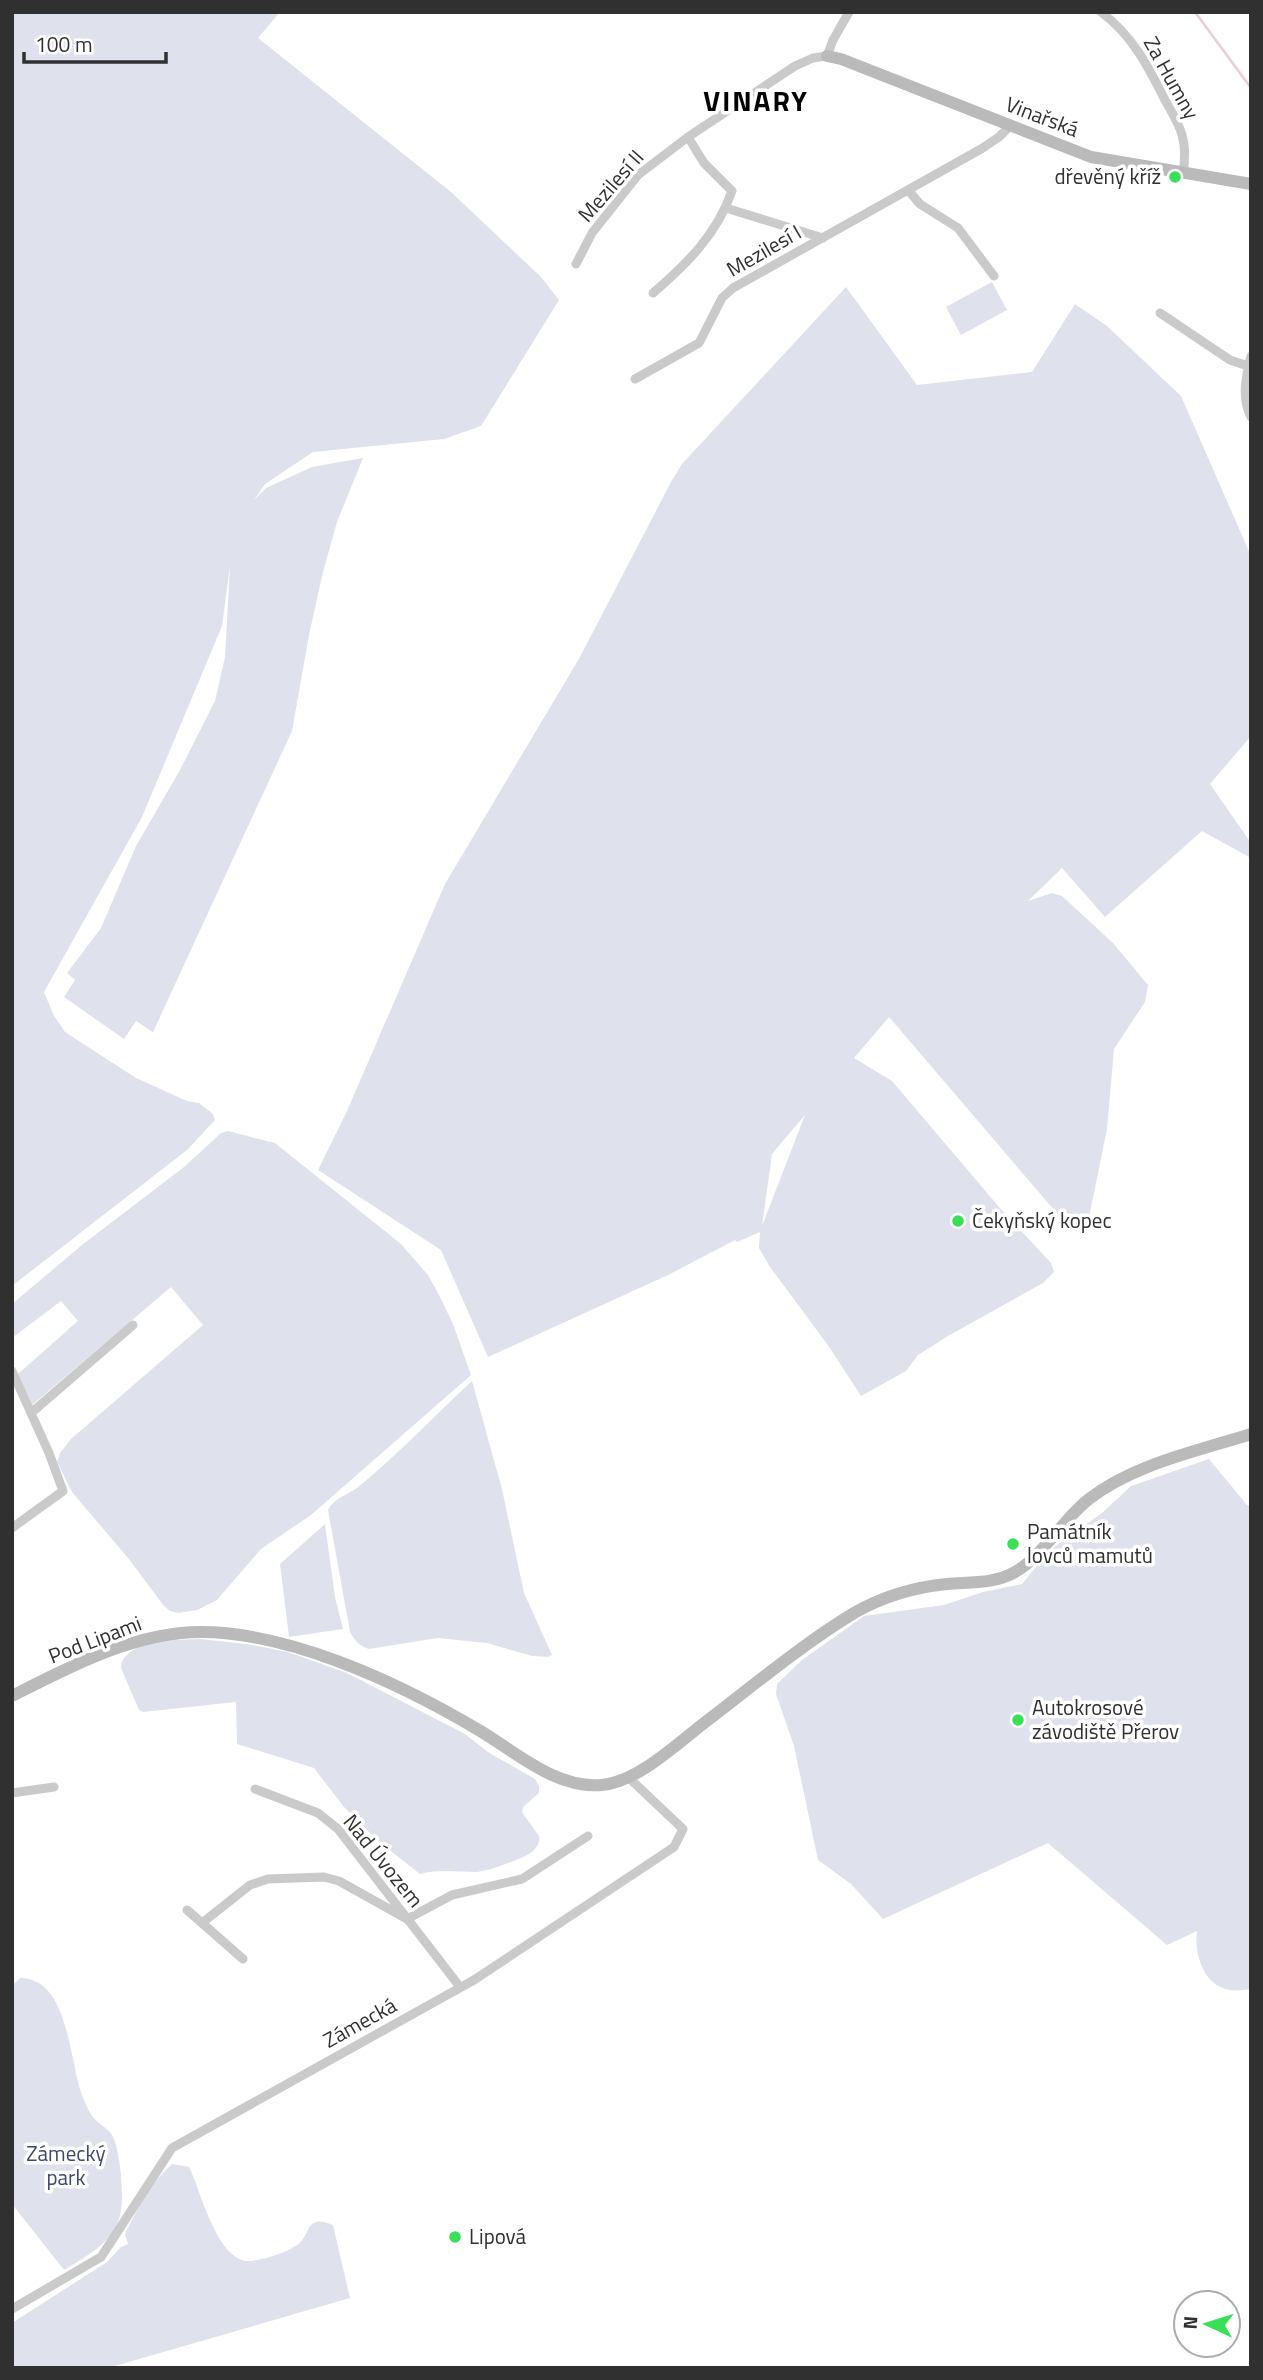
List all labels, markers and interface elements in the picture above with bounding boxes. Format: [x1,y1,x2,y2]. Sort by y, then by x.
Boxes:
scale bar [24,21,166,65]
text: 100 m [35,28,92,60]
street label: Za Humny [1136,30,1208,125]
district label: VINARY [703,79,809,122]
street label: Vinařská [1001,87,1084,145]
street label: Mezilesí II [570,142,651,229]
place label: dřevěný kříž [1054,160,1161,192]
marker: dřevěný kříž [1167,169,1183,185]
street label: Mezilesí I [720,216,807,284]
place label: Čekyňský kopec [972,1204,1112,1236]
marker: Čekyňský kopec [950,1213,966,1229]
place label: Památník lovců mamutů [1027,1515,1153,1571]
marker: Památník lovců mamutů [1005,1536,1021,1552]
street label: Pod Lipami [43,1607,146,1671]
place label: Autokrosové závodiště Přerov [1032,1691,1179,1747]
marker: Autokrosové závodiště Přerov [1010,1712,1026,1728]
street label: Nad Úvozem [336,1807,432,1914]
street label: Zámecká [317,1989,402,2055]
park label: Zámecký park [26,2137,106,2193]
place label: Lipová [469,2220,527,2252]
marker: Lipová [447,2229,463,2245]
north arrow [1172,2289,1242,2359]
text: N [1175,2315,1204,2330]

